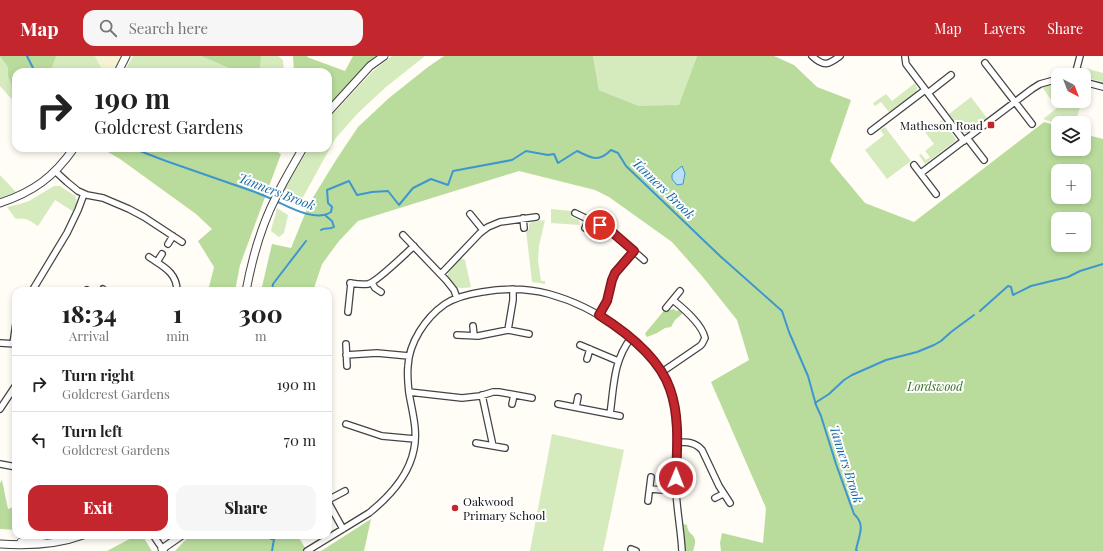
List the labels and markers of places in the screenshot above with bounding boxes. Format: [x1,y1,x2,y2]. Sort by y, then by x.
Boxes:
place label: Matheson Road [900,117,983,133]
marker: Matheson Road [986,120,996,130]
pin [583,208,617,242]
place label: Oakwood Primary School [463,493,546,523]
marker: Oakwood Primary School [450,503,460,513]

